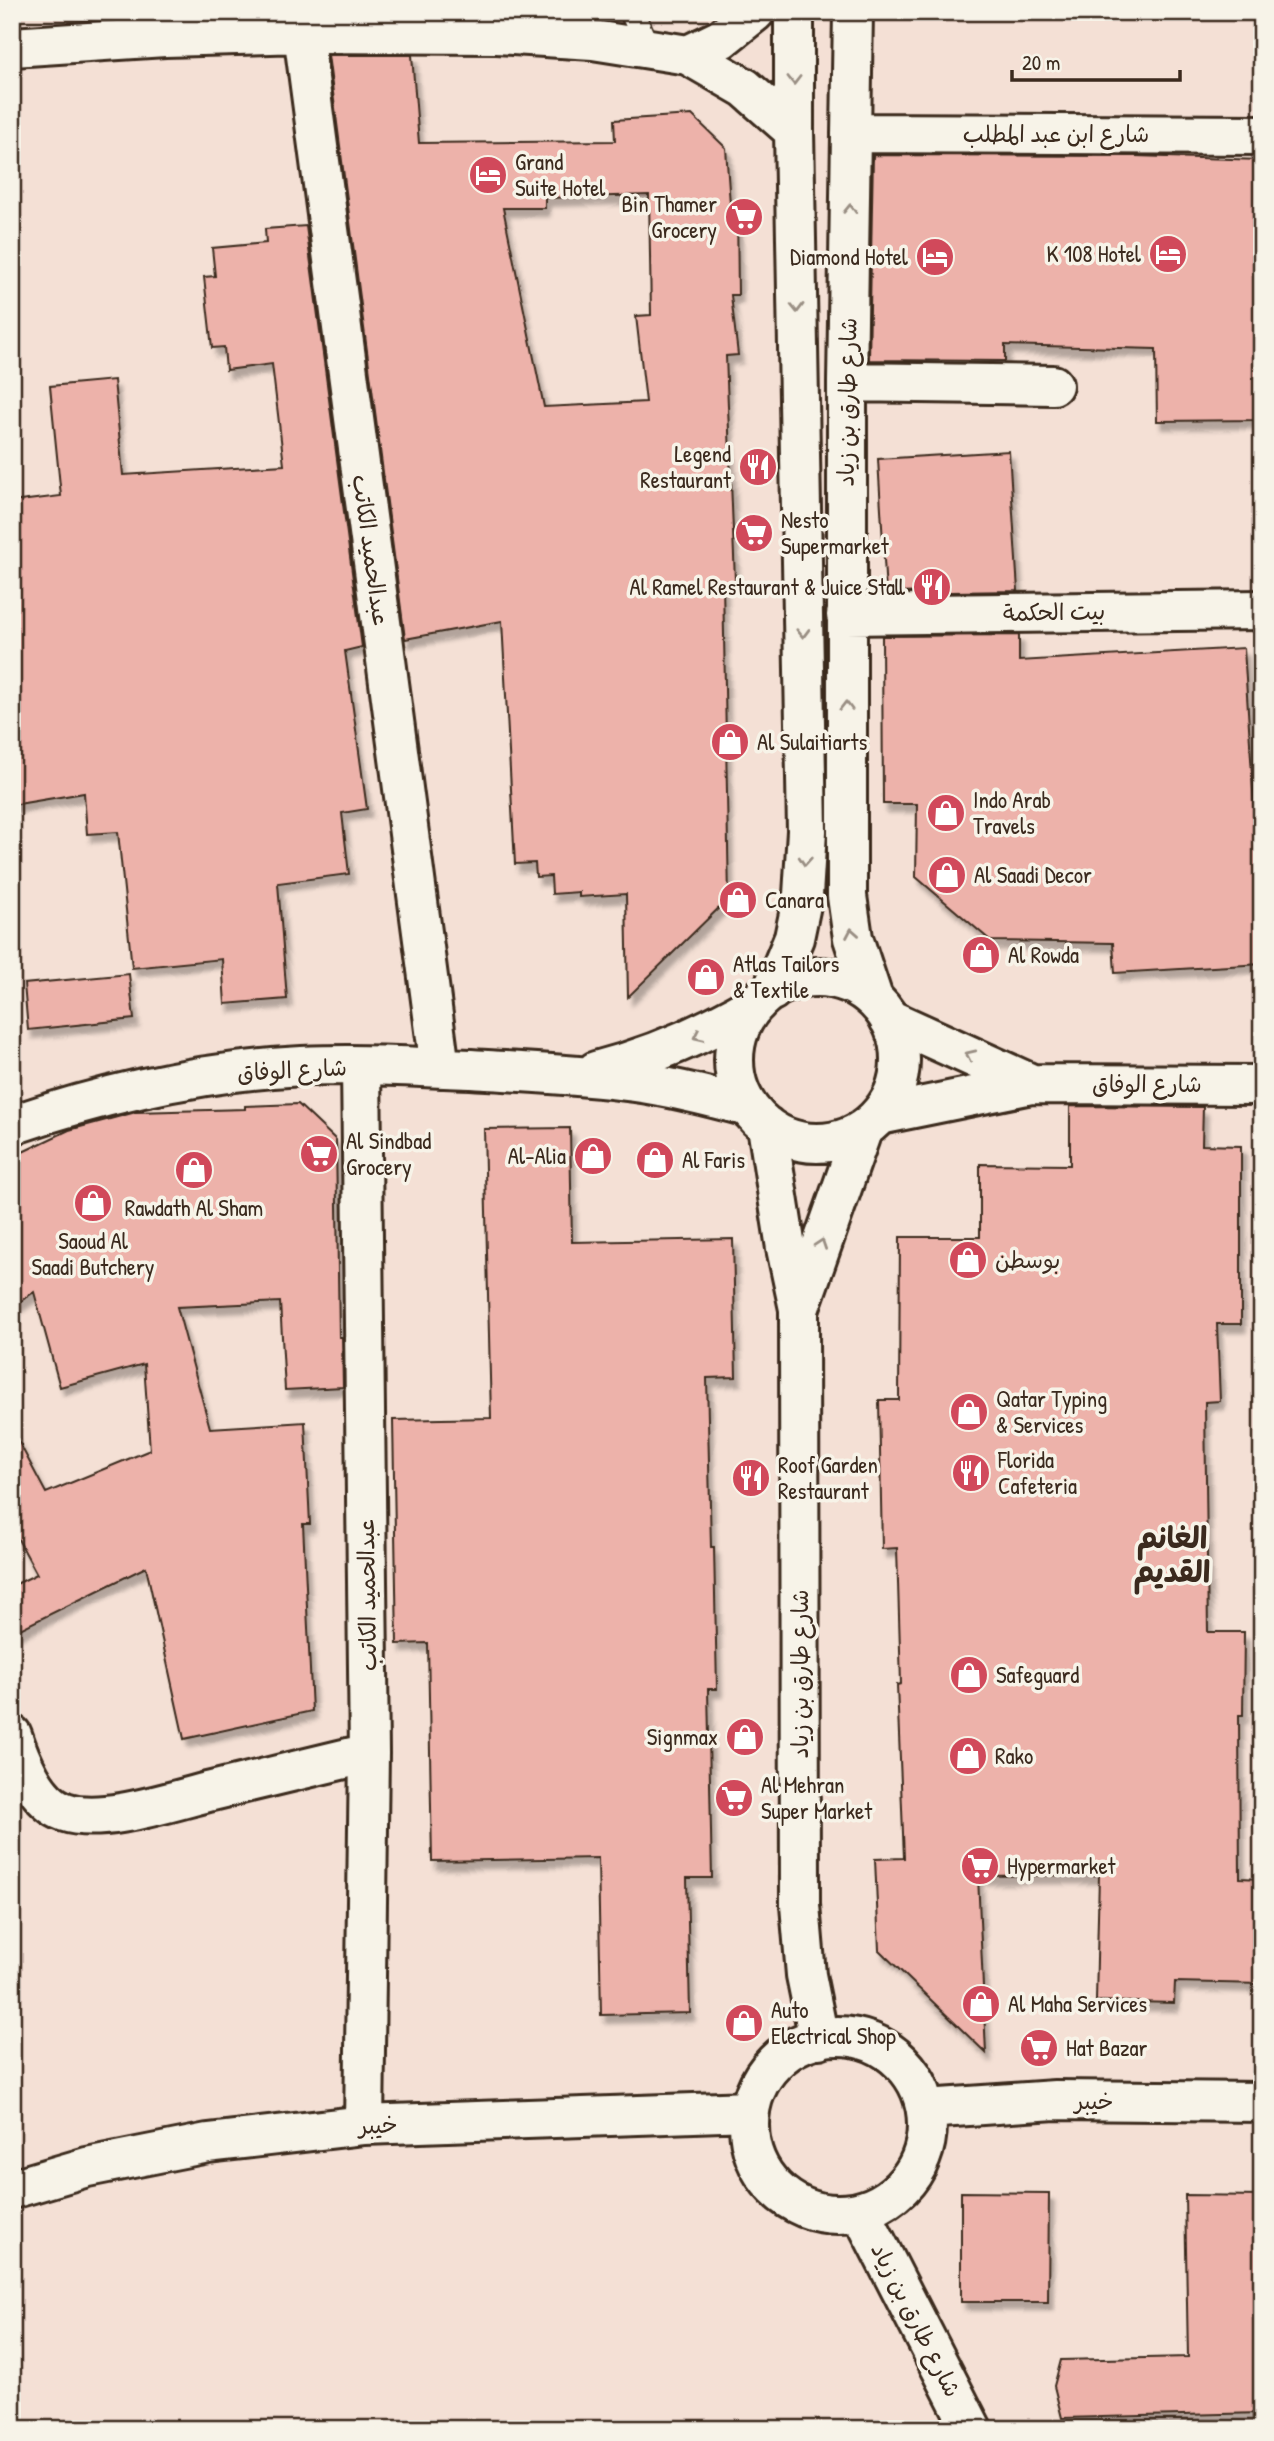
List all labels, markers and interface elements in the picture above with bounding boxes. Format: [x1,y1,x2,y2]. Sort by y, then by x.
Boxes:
scale bar [1012,38,1180,82]
text: 20 m [1022,48,1060,77]
one-way arrow [786,76,802,86]
street label: شارع ابن عبد المطلب [963,118,1149,150]
place label: Grand Suite Hotel [515,146,606,203]
hotel icon: Grand Suite Hotel [467,154,509,196]
place label: Bin Thamer Grocery [621,188,717,245]
supermarket icon: Bin Thamer Grocery [723,196,765,238]
one-way arrow [842,203,857,214]
hotel icon: K 108 Hotel [1147,233,1189,275]
hotel icon: Diamond Hotel [914,236,956,278]
place label: K 108 Hotel [1047,238,1142,269]
place label: Diamond Hotel [790,241,909,272]
one-way arrow [789,303,805,314]
street label: شارع طارق بن زياد [830,317,864,487]
place label: Legend Restaurant [640,438,732,495]
restaurant icon: Legend Restaurant [737,446,779,488]
street label: عبدالحميد الكاتب [346,472,397,627]
place label: Nesto Supermarket [781,504,890,561]
supermarket icon: Nesto Supermarket [733,512,775,554]
restaurant icon: Al Ramel Restaurant & Juice Stall [911,566,953,608]
place label: Al Ramel Restaurant & Juice Stall [630,571,906,602]
street label: بيت الحكمة [1002,595,1106,628]
one-way arrow [796,628,811,639]
one-way arrow [838,700,854,710]
shop icon: Al Sulaitiarts [709,721,751,763]
place label: Al Sulaitiarts [757,726,868,757]
place label: Indo Arab Travels [973,784,1051,841]
shop icon: Indo Arab Travels [925,792,967,834]
shop icon: Al Saadi Decor [926,854,968,896]
one-way arrow [798,856,813,867]
place label: Al Saadi Decor [974,859,1092,890]
shop icon: Canara [717,879,759,921]
place label: Canara [765,884,824,915]
one-way arrow [846,927,861,939]
shop icon: Al Rowda [960,934,1002,976]
place label: Al Rowda [1008,939,1079,970]
place label: Atlas Tailors & Textile [733,948,840,1005]
shop icon: Atlas Tailors & Textile [685,956,727,998]
one-way arrow [692,1028,705,1042]
one-way arrow [965,1049,977,1063]
street label: شارع الوفاق [236,1051,348,1089]
street label: شارع الوفاق [1092,1068,1202,1100]
place label: Al Sindbad Grocery [346,1125,431,1182]
supermarket icon: Al Sindbad Grocery [298,1133,340,1175]
shop icon: Al-Alia [572,1135,614,1177]
shop icon: Al Faris [634,1139,676,1181]
place label: Al-Alia [508,1140,566,1171]
place label: Al Faris [682,1144,745,1175]
shop icon: Rawdath Al Sham [173,1149,215,1191]
shop icon: Saoud Al Saadi Butchery [72,1182,114,1224]
place label: Rawdath Al Sham [125,1192,263,1223]
place label: Saoud Al Saadi Butchery [31,1225,155,1282]
one-way arrow [813,1238,827,1251]
shop icon: بوسطن [947,1239,989,1281]
place label: بوسطن [995,1244,1060,1275]
place label: Qatar Typing & Services [996,1383,1107,1440]
shop icon: Qatar Typing & Services [948,1391,990,1433]
place label: Florida Cafeteria [997,1444,1077,1501]
place label: Roof Garden Restaurant [778,1449,878,1506]
restaurant icon: Florida Cafeteria [950,1452,992,1494]
restaurant icon: Roof Garden Restaurant [730,1457,772,1499]
district label: الغانم القديم [1134,1517,1210,1595]
street label: عبدالحميد الكاتب [350,1519,383,1671]
street label: شارع طارق بن زياد [784,1590,816,1758]
shop icon: Safeguard [948,1654,990,1696]
place label: Safeguard [996,1659,1079,1690]
shop icon: Signmax [724,1716,766,1758]
place label: Signmax [647,1721,718,1752]
shop icon: Rako [947,1735,989,1777]
place label: Rako [995,1740,1033,1771]
place label: Al Mehran Super Market [761,1769,873,1826]
supermarket icon: Al Mehran Super Market [713,1777,755,1819]
supermarket icon: Hypermarket [959,1845,1001,1887]
place label: Hypermarket [1007,1850,1117,1881]
shop icon: Al Maha Services [960,1983,1002,2025]
place label: Al Maha Services [1008,1988,1147,2019]
place label: Auto Electrical Shop [771,1994,896,2051]
shop icon: Auto Electrical Shop [723,2002,765,2044]
supermarket icon: Hat Bazar [1018,2027,1060,2069]
place label: Hat Bazar [1066,2032,1148,2063]
street label: خيبر [1072,2085,1114,2116]
street label: خيبر [356,2108,398,2141]
street label: شارع طارق بن زياد [863,2237,969,2403]

